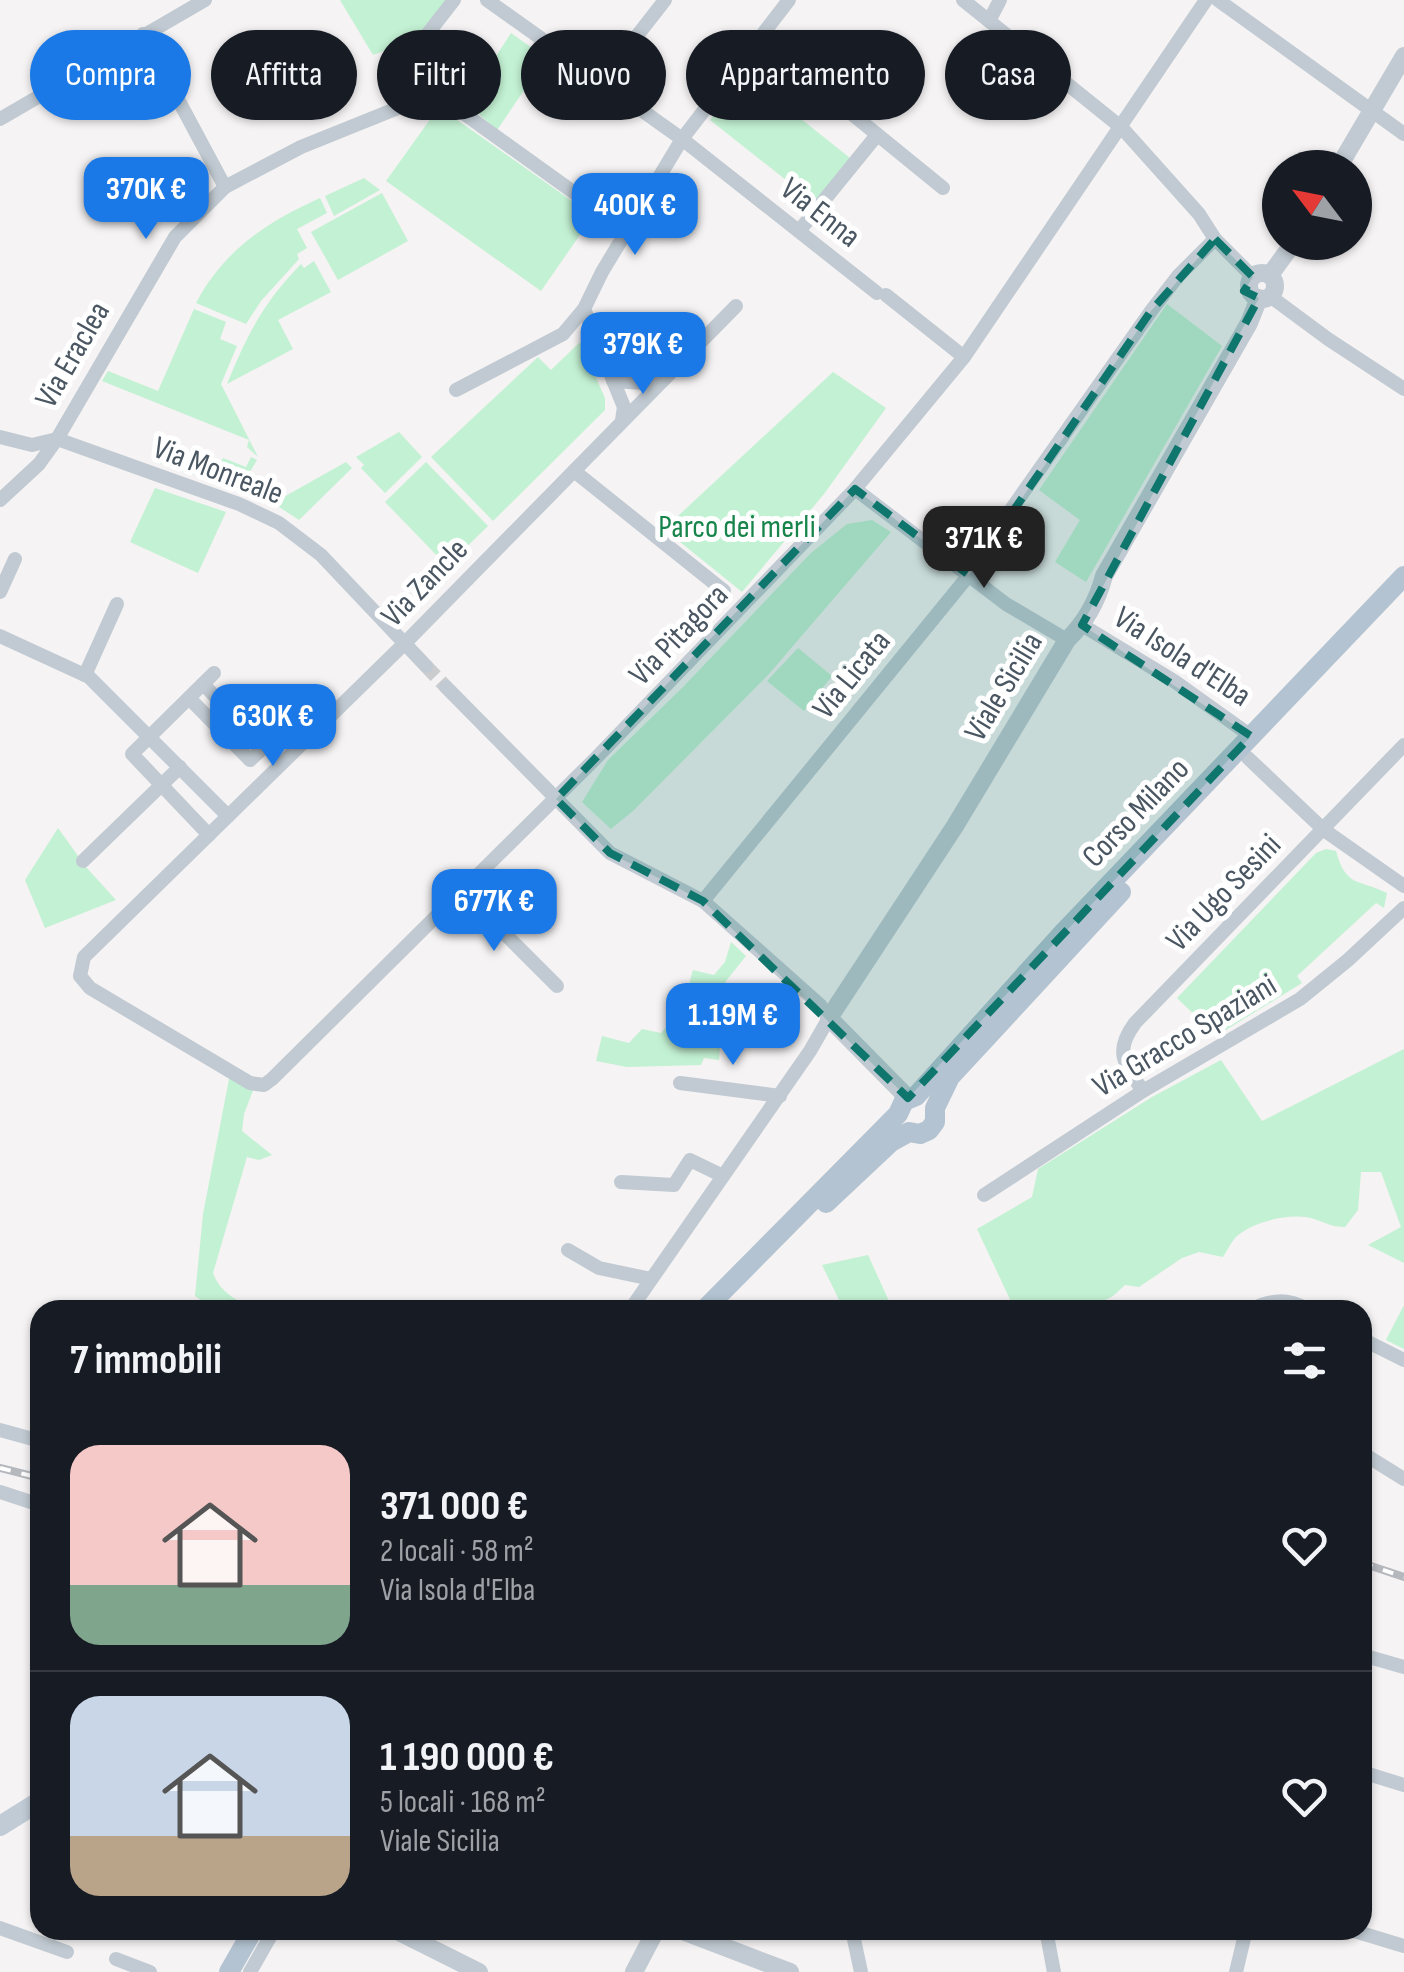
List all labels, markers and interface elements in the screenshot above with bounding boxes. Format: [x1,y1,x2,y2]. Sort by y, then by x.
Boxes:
chip: Compra [30,30,191,120]
chip: Affitta [211,30,357,120]
chip: Filtri [377,30,501,120]
chip: Nuovo [521,30,666,120]
chip: Appartamento [686,30,925,120]
chip: Casa [945,30,1071,120]
north arrow [1262,150,1372,260]
map controls [1262,150,1372,260]
pin: 370K € [65,157,227,242]
text: 370K € [106,170,186,209]
street label: Via Enna [772,170,868,256]
pin: 400K € [554,173,716,258]
text: 400K € [594,186,676,225]
street label: Via Eraclea [27,295,119,415]
pin: 379K € [562,312,724,397]
text: 379K € [603,325,683,364]
street label: Via Monreale [147,428,289,514]
pin: 371K € [903,506,1065,591]
park label: Parco dei merli [658,508,816,547]
text: 371K € [945,519,1023,558]
street label: Via Zancle [373,531,477,635]
street label: Via Pitagora [621,576,737,694]
street label: Via Isola d'Elba [1106,598,1258,716]
street label: Via Licata [805,623,899,727]
street label: Viale Sicilia [956,626,1052,748]
pin: 630K € [192,684,354,769]
text: 630K € [232,697,314,736]
street label: Corso Milano [1074,750,1198,876]
street label: Via Ugo Sesini [1158,826,1290,960]
pin: 677K € [413,869,575,954]
text: 677K € [454,882,534,921]
street label: Via Gracco Spaziani [1086,966,1284,1106]
pin: 1.19M € [641,983,825,1068]
text: 1.19M € [688,996,778,1035]
icon: filters [1277,1333,1332,1388]
text: 7 immobili [70,1335,222,1386]
text: 371 000 € [380,1481,528,1532]
icon: home [150,1485,270,1605]
icon: heart [1277,1518,1332,1573]
text: 2 locali · 58 m² [380,1532,534,1571]
text: Via Isola d'Elba [380,1571,535,1610]
text: 1 190 000 € [380,1732,554,1783]
icon: home [150,1736,270,1856]
icon: heart [1277,1769,1332,1824]
text: 5 locali · 168 m² [380,1783,546,1822]
text: Viale Sicilia [380,1822,500,1861]

